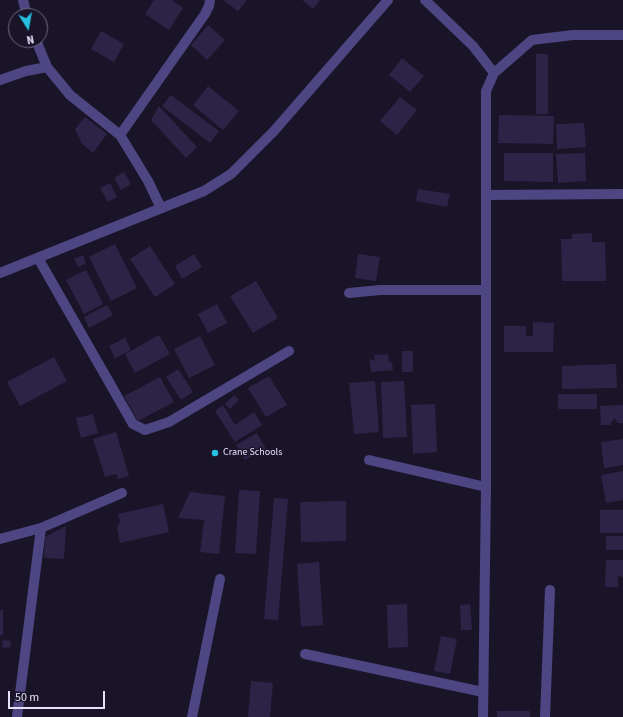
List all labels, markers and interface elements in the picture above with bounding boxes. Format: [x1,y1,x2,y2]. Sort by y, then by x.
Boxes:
north arrow [8,8,48,48]
text: N [25,31,35,47]
place label: Crane Schools [223,447,282,459]
marker: Crane Schools [210,448,220,458]
scale bar [10,683,107,709]
text: 50 m [15,689,39,706]

